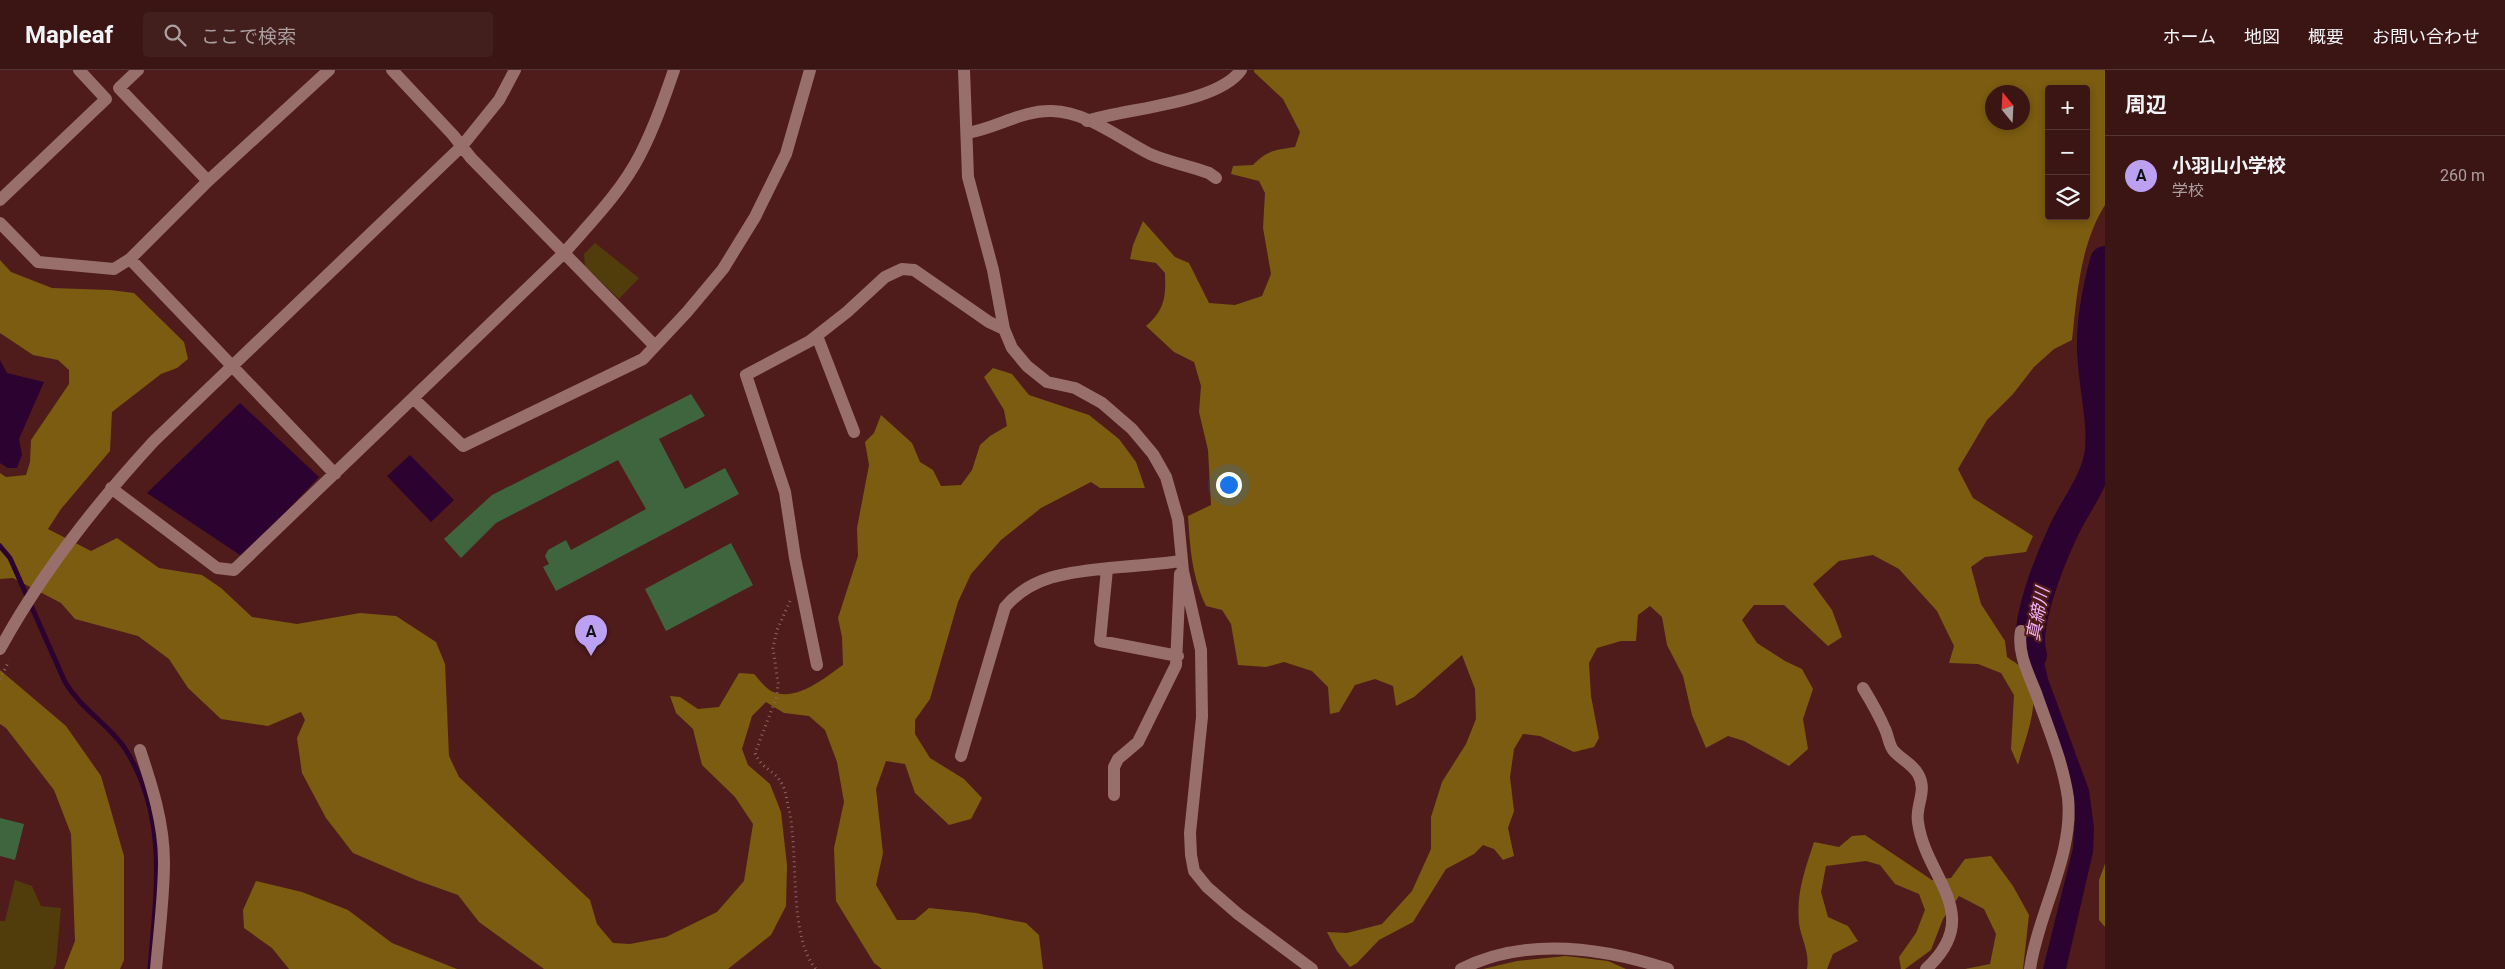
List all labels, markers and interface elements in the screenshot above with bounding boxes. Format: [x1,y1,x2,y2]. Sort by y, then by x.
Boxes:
search box [143,12,493,57]
text: Mapleaf [25,21,113,49]
icon: search [161,21,189,49]
text: ここで検索 [201,25,296,48]
text: ホーム [2163,26,2216,47]
text: 地図 [2244,26,2280,47]
text: 概要 [2308,26,2344,47]
text: お問い合わせ [2372,26,2480,47]
north arrow [1985,85,2030,130]
map controls [2045,85,2090,220]
button: + [2045,85,2090,130]
text: 周辺 [2125,93,2167,117]
button: − [2045,130,2090,175]
text: 小羽山小学校 [2172,154,2286,177]
text: A [2136,166,2146,185]
text: 260 m [2440,166,2485,185]
button: layers [2045,175,2090,220]
text: 学校 [2172,181,2204,200]
your location [1216,472,1242,498]
water label: 真締川 [2022,583,2053,642]
pin: A [575,615,607,656]

